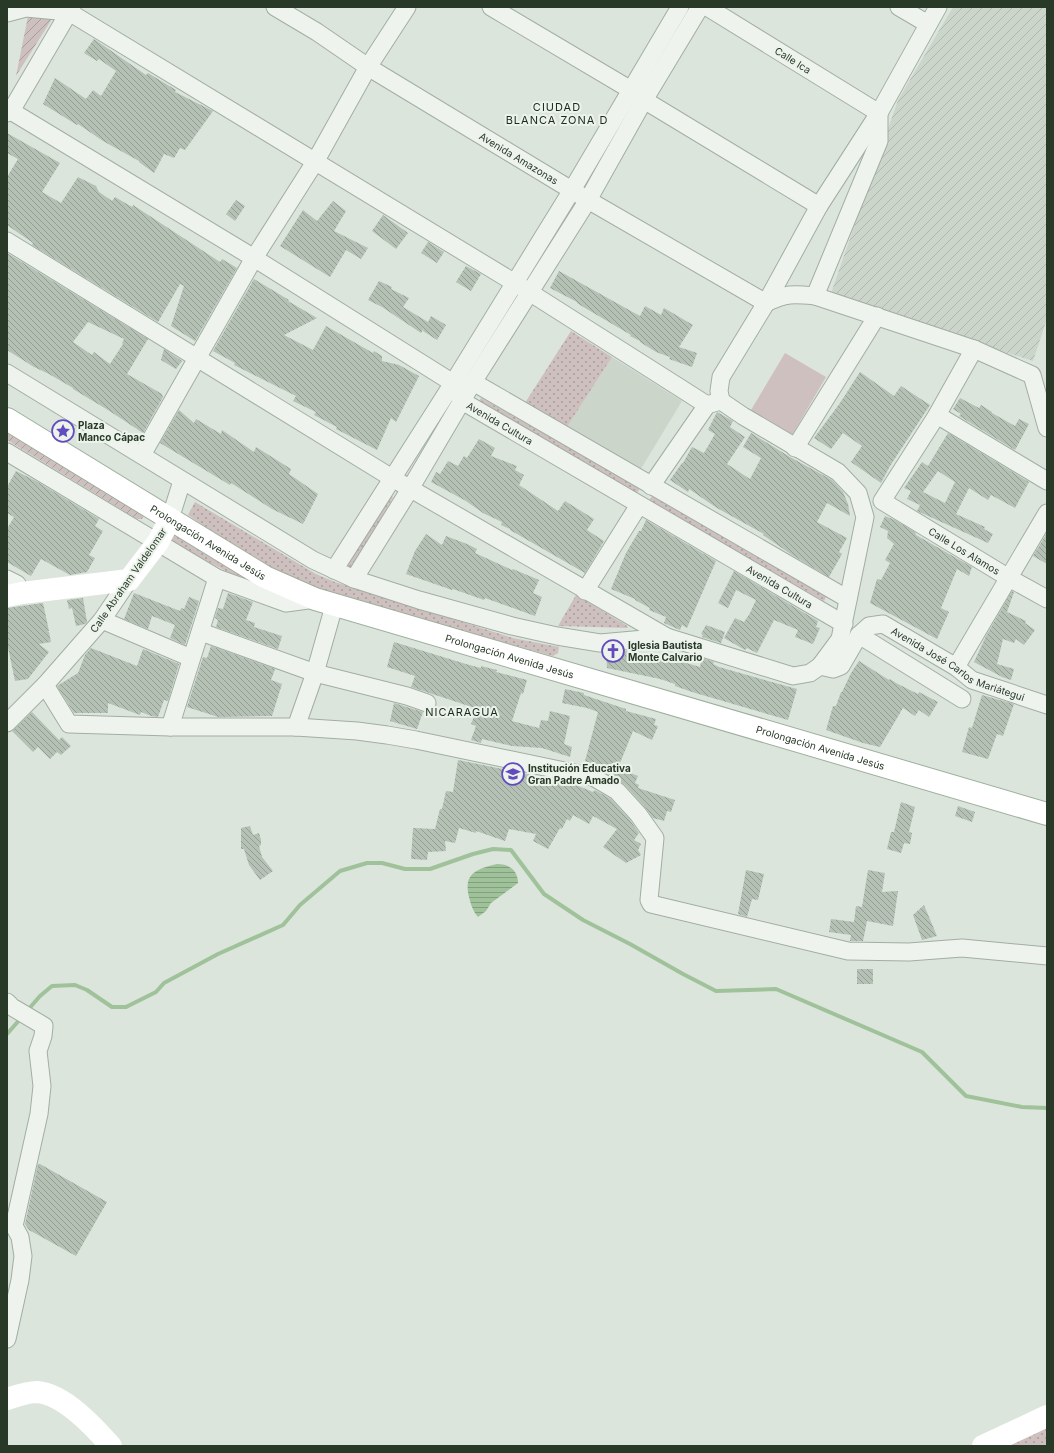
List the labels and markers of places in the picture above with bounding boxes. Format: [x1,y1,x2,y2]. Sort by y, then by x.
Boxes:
place icon: Plaza Manco Cápac [50,418,76,444]
place label: Plaza Manco Cápac [78,419,145,443]
church icon: Iglesia Bautista Monte Calvario [600,638,626,664]
place label: Iglesia Bautista Monte Calvario [628,639,703,663]
school or university icon: Institución Educativa Gran Padre Amado [500,761,526,787]
place label: Institución Educativa Gran Padre Amado [528,762,631,786]

